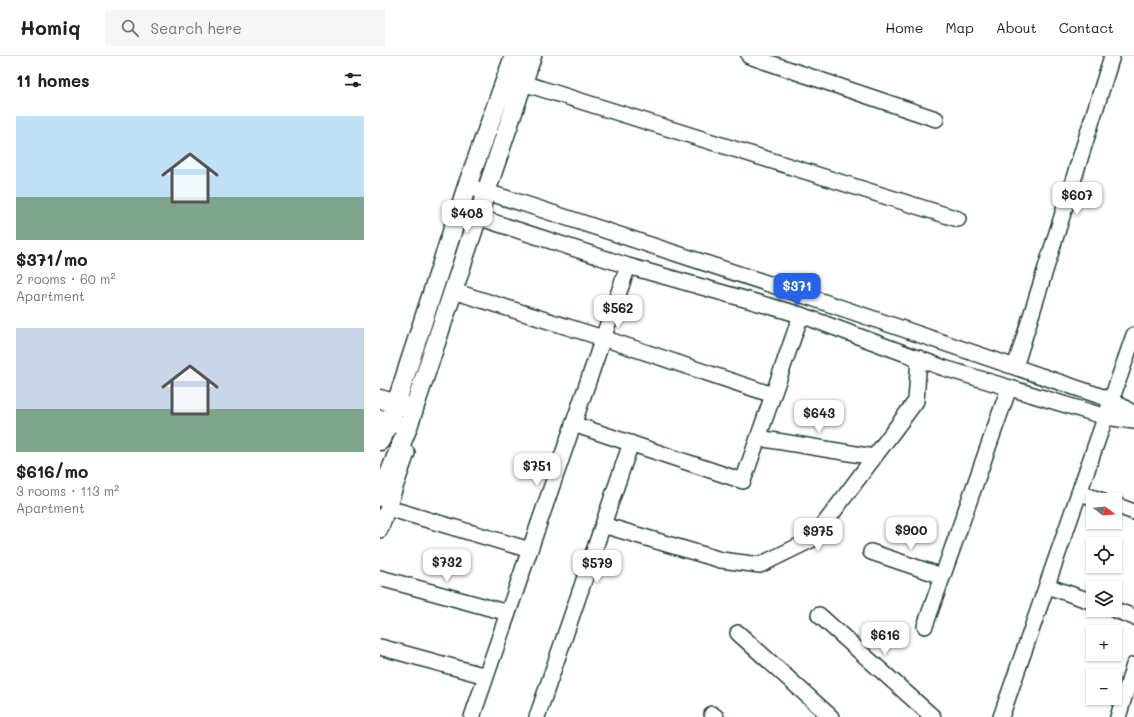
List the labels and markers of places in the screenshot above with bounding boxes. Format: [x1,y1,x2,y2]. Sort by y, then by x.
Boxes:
pin: $607 [1053,182,1101,216]
pin: $408 [443,200,491,234]
pin: $371 [773,273,821,307]
pin: $562 [594,295,642,329]
pin: $643 [795,400,843,434]
pin: $751 [513,453,561,487]
pin: $900 [887,517,935,551]
pin: $975 [794,518,842,552]
pin: $732 [423,549,471,583]
pin: $579 [573,550,621,584]
pin: $616 [861,622,909,656]

